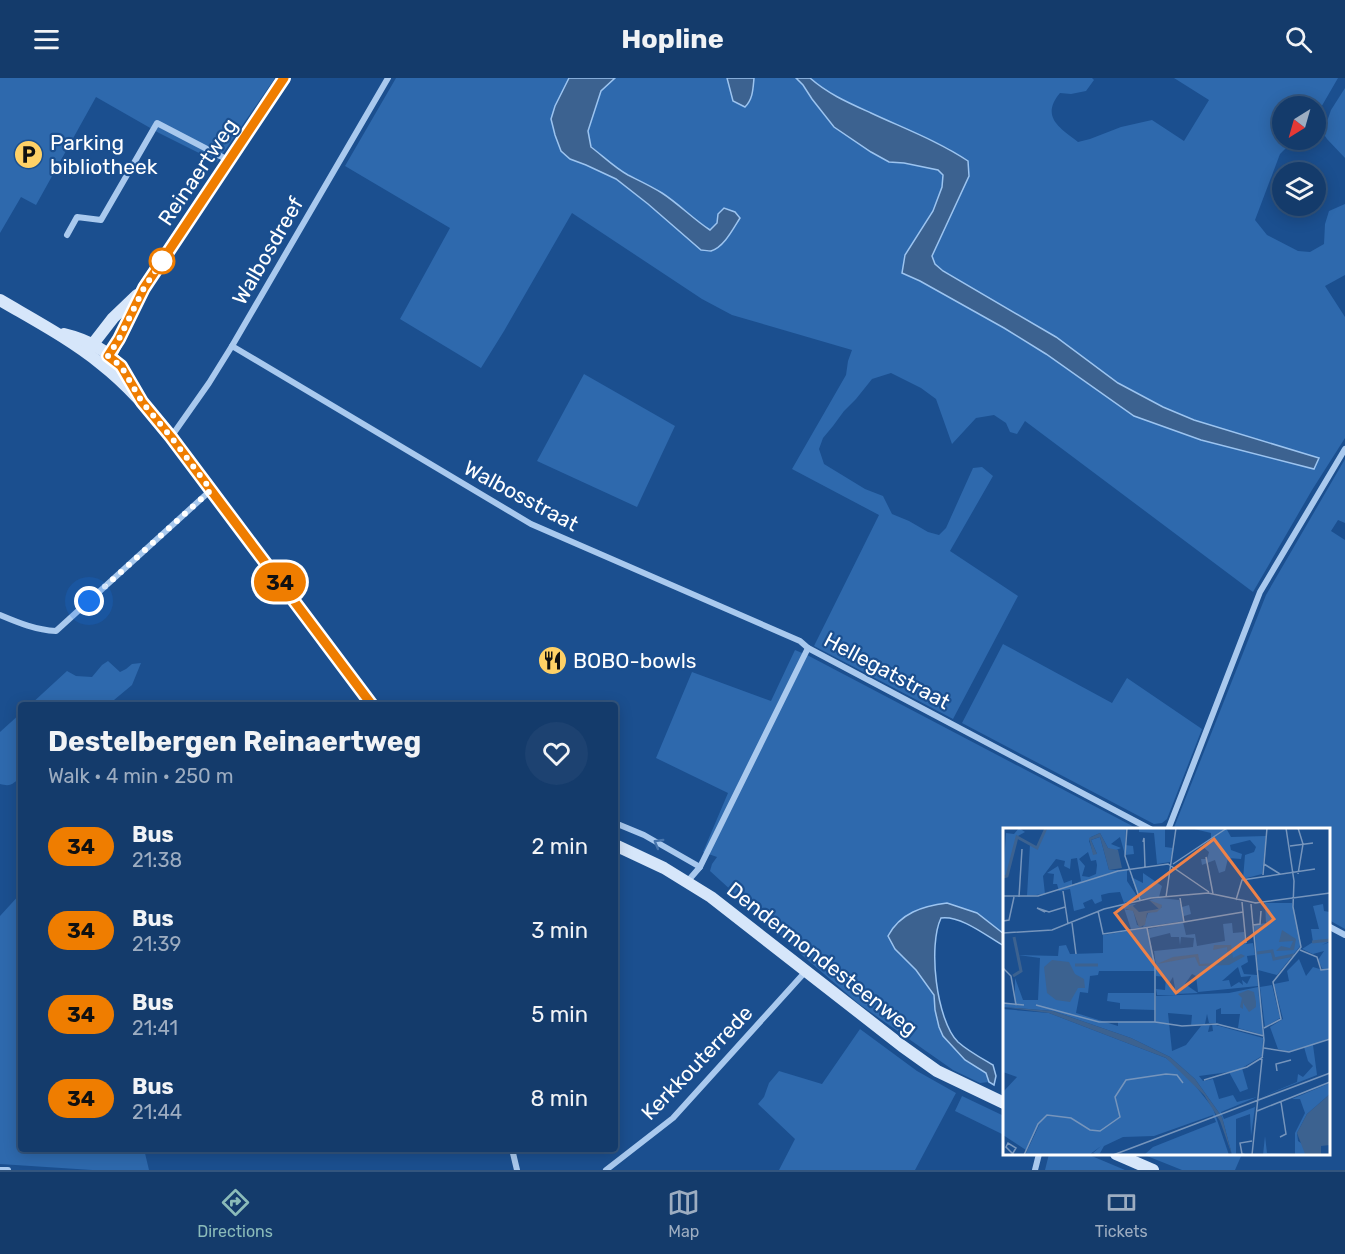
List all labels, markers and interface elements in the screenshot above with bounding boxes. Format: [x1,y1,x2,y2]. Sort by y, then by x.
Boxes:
icon: menu [30,23,63,56]
text: Hopline [621,23,724,55]
icon: search [1282,23,1315,56]
north arrow [1272,96,1326,150]
map controls [1272,96,1326,216]
street label: Reinaertweg [153,113,243,230]
place label: Parking bibliotheek [50,130,158,179]
parking icon: Parking bibliotheek [13,139,45,171]
button: layers [1272,162,1326,216]
street label: Walbosdreef [227,192,308,309]
unlabelled marker [149,248,175,274]
street label: Walbosstraat [460,455,583,536]
line badge: 34 [253,562,307,602]
text: 34 [266,570,294,595]
your location [74,586,104,616]
street label: Hellegatstraat [820,627,954,714]
restaurant icon: BOBO-bowls [536,645,568,677]
place label: BOBO-bowls [573,648,697,673]
button: heart [525,722,588,785]
text: Destelbergen Reinaertweg [48,725,421,758]
text: Walk · 4 min · 250 m [48,764,233,788]
text: Bus [132,821,174,848]
inset map [1003,828,1330,1155]
text: 2 min [531,833,588,860]
text: 34 [67,834,95,859]
one-way arrow [654,839,664,850]
text: 21:38 [132,848,182,872]
street label: Dendermondesteenweg [722,876,922,1041]
text: Bus [132,905,174,932]
text: 3 min [531,917,588,944]
text: 34 [67,918,95,943]
text: 21:39 [132,932,181,956]
text: Bus [132,989,174,1016]
street label: Kerkkouterrede [636,1000,758,1125]
text: 5 min [531,1001,588,1028]
text: 34 [67,1002,95,1027]
text: 21:41 [132,1016,178,1040]
text: Bus [132,1073,174,1100]
text: 8 min [530,1085,588,1112]
text: 34 [67,1086,95,1111]
text: 21:44 [132,1100,182,1124]
tab: Directions [197,1186,273,1241]
tab: Map [667,1186,700,1241]
tab: Tickets [1095,1186,1148,1241]

